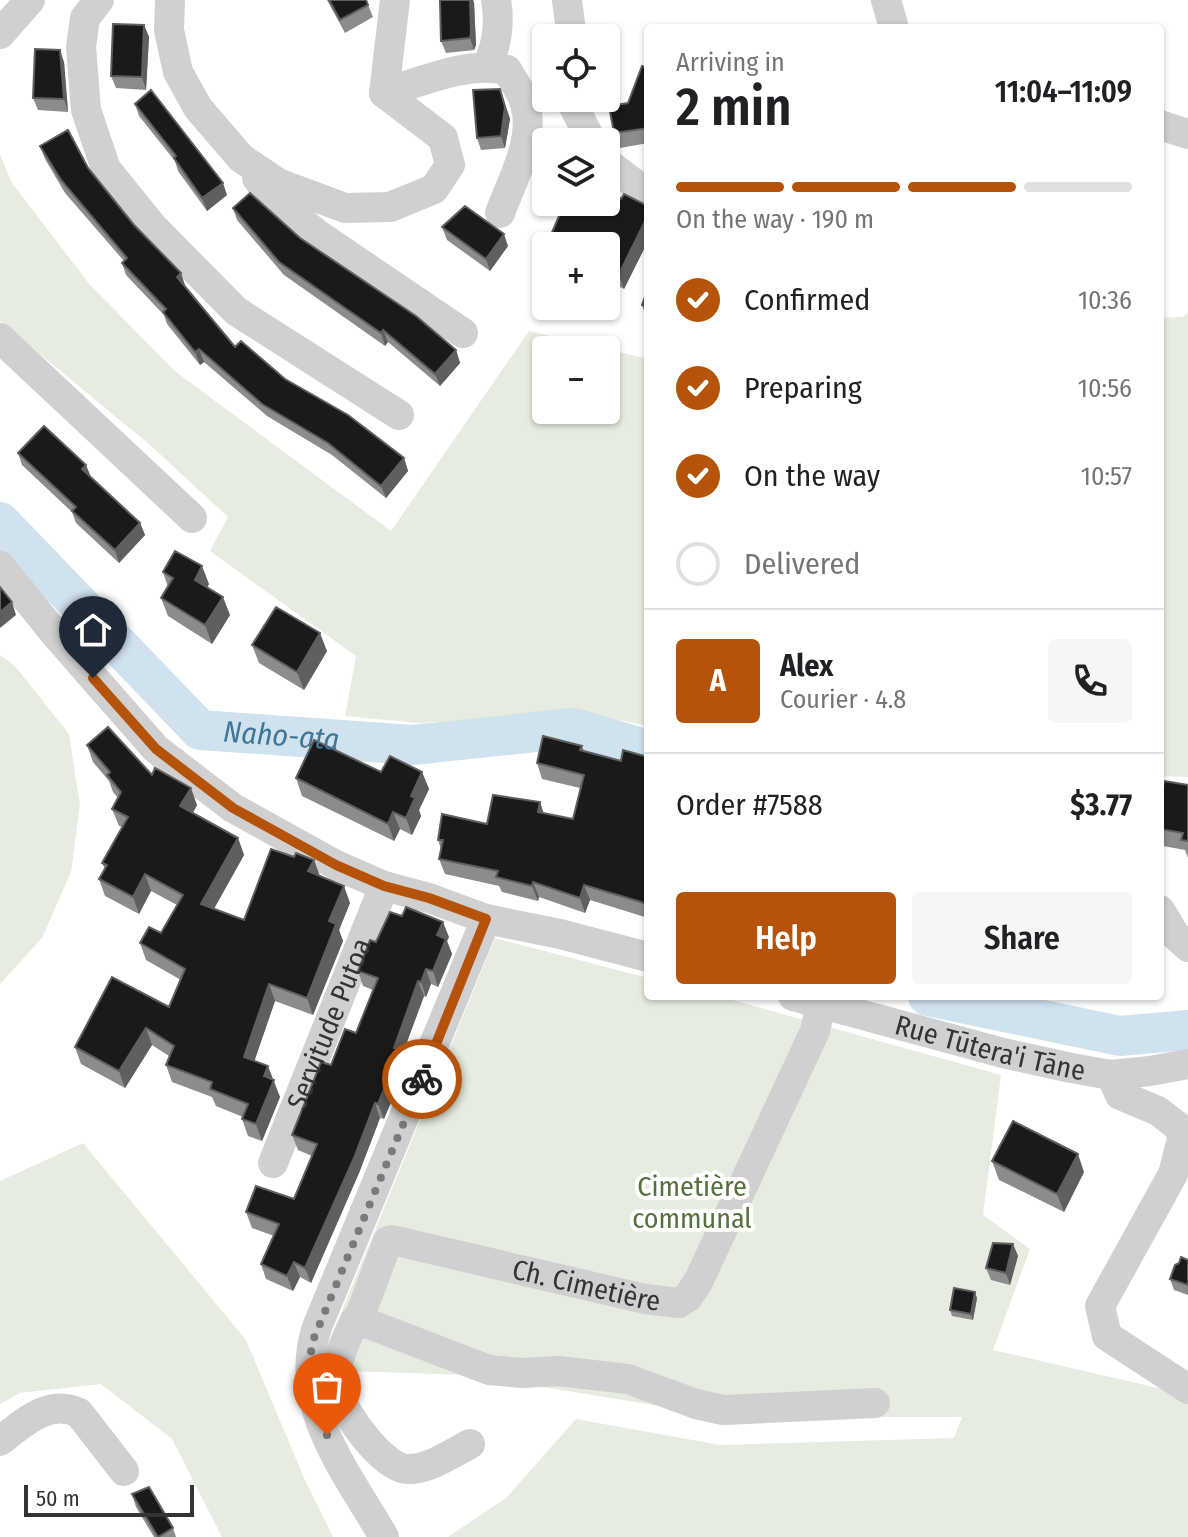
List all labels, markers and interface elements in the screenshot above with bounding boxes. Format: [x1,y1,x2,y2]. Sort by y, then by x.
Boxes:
map controls [532,24,620,424]
button: locate [532,24,620,112]
text: Arriving in [676,47,785,78]
text: 11:04–11:09 [995,74,1132,110]
text: 2 min [676,76,792,139]
button: layers [532,128,620,216]
text: On the way · 190 m [676,204,874,235]
button: + [532,232,620,320]
icon: check [676,278,720,322]
text: Confirmed [744,282,870,318]
text: 10:36 [1078,285,1132,316]
button: − [532,336,620,424]
icon: check [676,366,720,410]
text: Preparing [744,370,862,406]
text: 10:56 [1078,373,1132,404]
icon: check [676,454,720,498]
text: On the way [744,458,880,494]
text: 10:57 [1081,461,1132,492]
text: Delivered [744,546,860,582]
pin [59,596,127,678]
icon: home [71,608,115,652]
button: phone [1048,639,1132,723]
text: Alex [780,648,833,684]
text: A [710,663,726,699]
text: Courier · 4.8 [780,684,906,715]
water label: Naho-ata [222,714,341,758]
text: Order #7588 [676,787,823,823]
text: $3.77 [1070,787,1132,823]
button: Help [676,892,896,984]
button: Share [912,892,1132,984]
street label: Servitude Putoa [280,933,378,1115]
street label: Rue Tūtera'i Tāne [891,1008,1088,1087]
courier [382,1039,462,1119]
icon: bike [400,1057,444,1101]
park label: Cimetière communal [632,1170,752,1235]
street label: Ch. Cimetière [509,1253,662,1318]
pin [293,1353,361,1435]
icon: bag [305,1365,349,1409]
scale bar [24,1481,194,1517]
text: 50 m [36,1485,80,1512]

